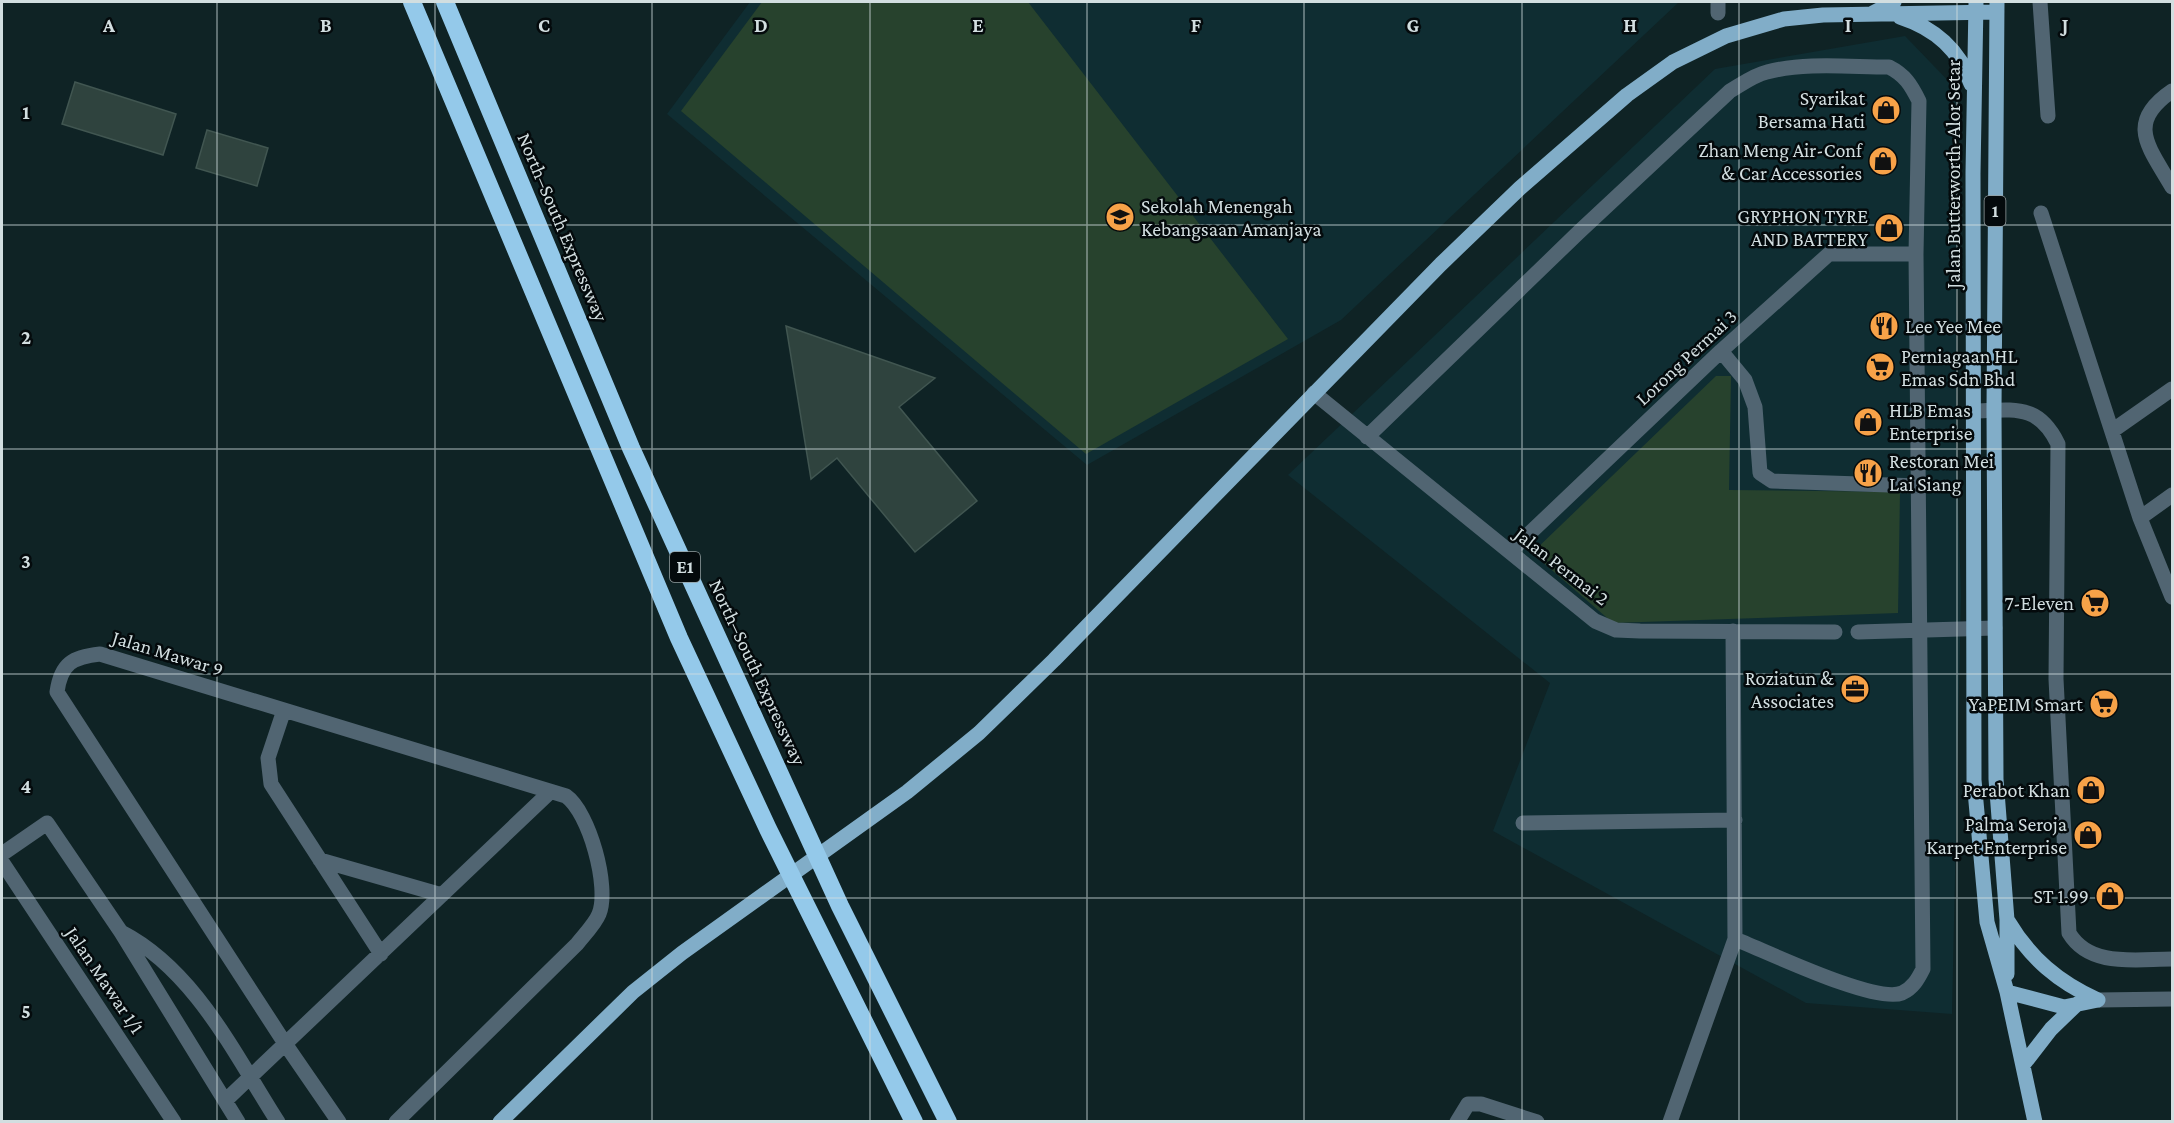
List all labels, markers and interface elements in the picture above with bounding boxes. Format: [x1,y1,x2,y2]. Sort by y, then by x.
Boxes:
text: A [102,14,116,36]
text: B [320,14,332,36]
text: C [538,14,550,36]
text: D [754,14,768,36]
text: E [972,14,984,36]
text: F [1191,14,1202,36]
text: G [1407,14,1420,36]
text: H [1623,14,1637,36]
text: I [1845,14,1852,36]
text: J [2060,14,2069,36]
street label: Jalan Butterworth-Alor Setar [1942,59,1965,291]
place label: Syarikat Bersama Hati [1758,87,1865,132]
shop icon: Syarikat Bersama Hati [1870,94,1902,126]
text: 1 [22,101,30,123]
street label: North–South Expressway [512,129,613,326]
place label: Zhan Meng Air-Conf & Car Accessories [1698,139,1863,184]
shop icon: Zhan Meng Air-Conf & Car Accessories [1867,145,1899,177]
place label: Sekolah Menengah Kebangsaan Amanjaya [1141,195,1322,241]
road number: 1 [1984,196,2006,226]
school or university icon: Sekolah Menengah Kebangsaan Amanjaya [1104,201,1136,233]
place label: GRYPHON TYRE AND BATTERY [1737,205,1868,250]
shop icon: GRYPHON TYRE AND BATTERY [1873,212,1905,244]
street label: Lorong Permai 3 [1631,305,1742,410]
restaurant icon: Lee Yee Mee [1868,310,1900,342]
place label: Lee Yee Mee [1905,315,2001,337]
text: 2 [21,326,31,348]
place label: Perniagaan HL Emas Sdn Bhd [1901,345,2017,390]
supermarket icon: Perniagaan HL Emas Sdn Bhd [1864,351,1896,383]
place label: HLB Emas Enterprise [1889,399,1973,445]
shop icon: HLB Emas Enterprise [1852,406,1884,438]
place label: Restoran Mei Lai Siang [1889,450,1994,496]
restaurant icon: Restoran Mei Lai Siang [1852,457,1884,489]
street label: Jalan Permai 2 [1508,521,1614,610]
text: 3 [21,550,31,572]
road number: E1 [670,552,700,582]
street label: North–South Expressway [704,576,811,770]
supermarket icon: 7-Eleven [2079,587,2111,619]
place label: 7-Eleven [2004,592,2074,614]
street label: Jalan Mawar 9 [108,625,226,681]
place label: Roziatun & Associates [1745,667,1835,712]
office icon: Roziatun & Associates [1839,673,1871,705]
supermarket icon: YaPEIM Smart [2088,688,2120,720]
place label: YaPEIM Smart [1969,693,2083,715]
shop icon: Perabot Khan [2075,774,2107,806]
text: 4 [21,775,32,797]
place label: Perabot Khan [1963,779,2070,801]
place label: Palma Seroja Karpet Enterprise [1926,813,2067,859]
shop icon: Palma Seroja Karpet Enterprise [2072,819,2104,851]
shop icon: ST 1.99 [2094,880,2126,912]
place label: ST 1.99 [2034,885,2089,907]
street label: Jalan Mawar 1/1 [59,921,149,1038]
text: 5 [21,1000,31,1022]

